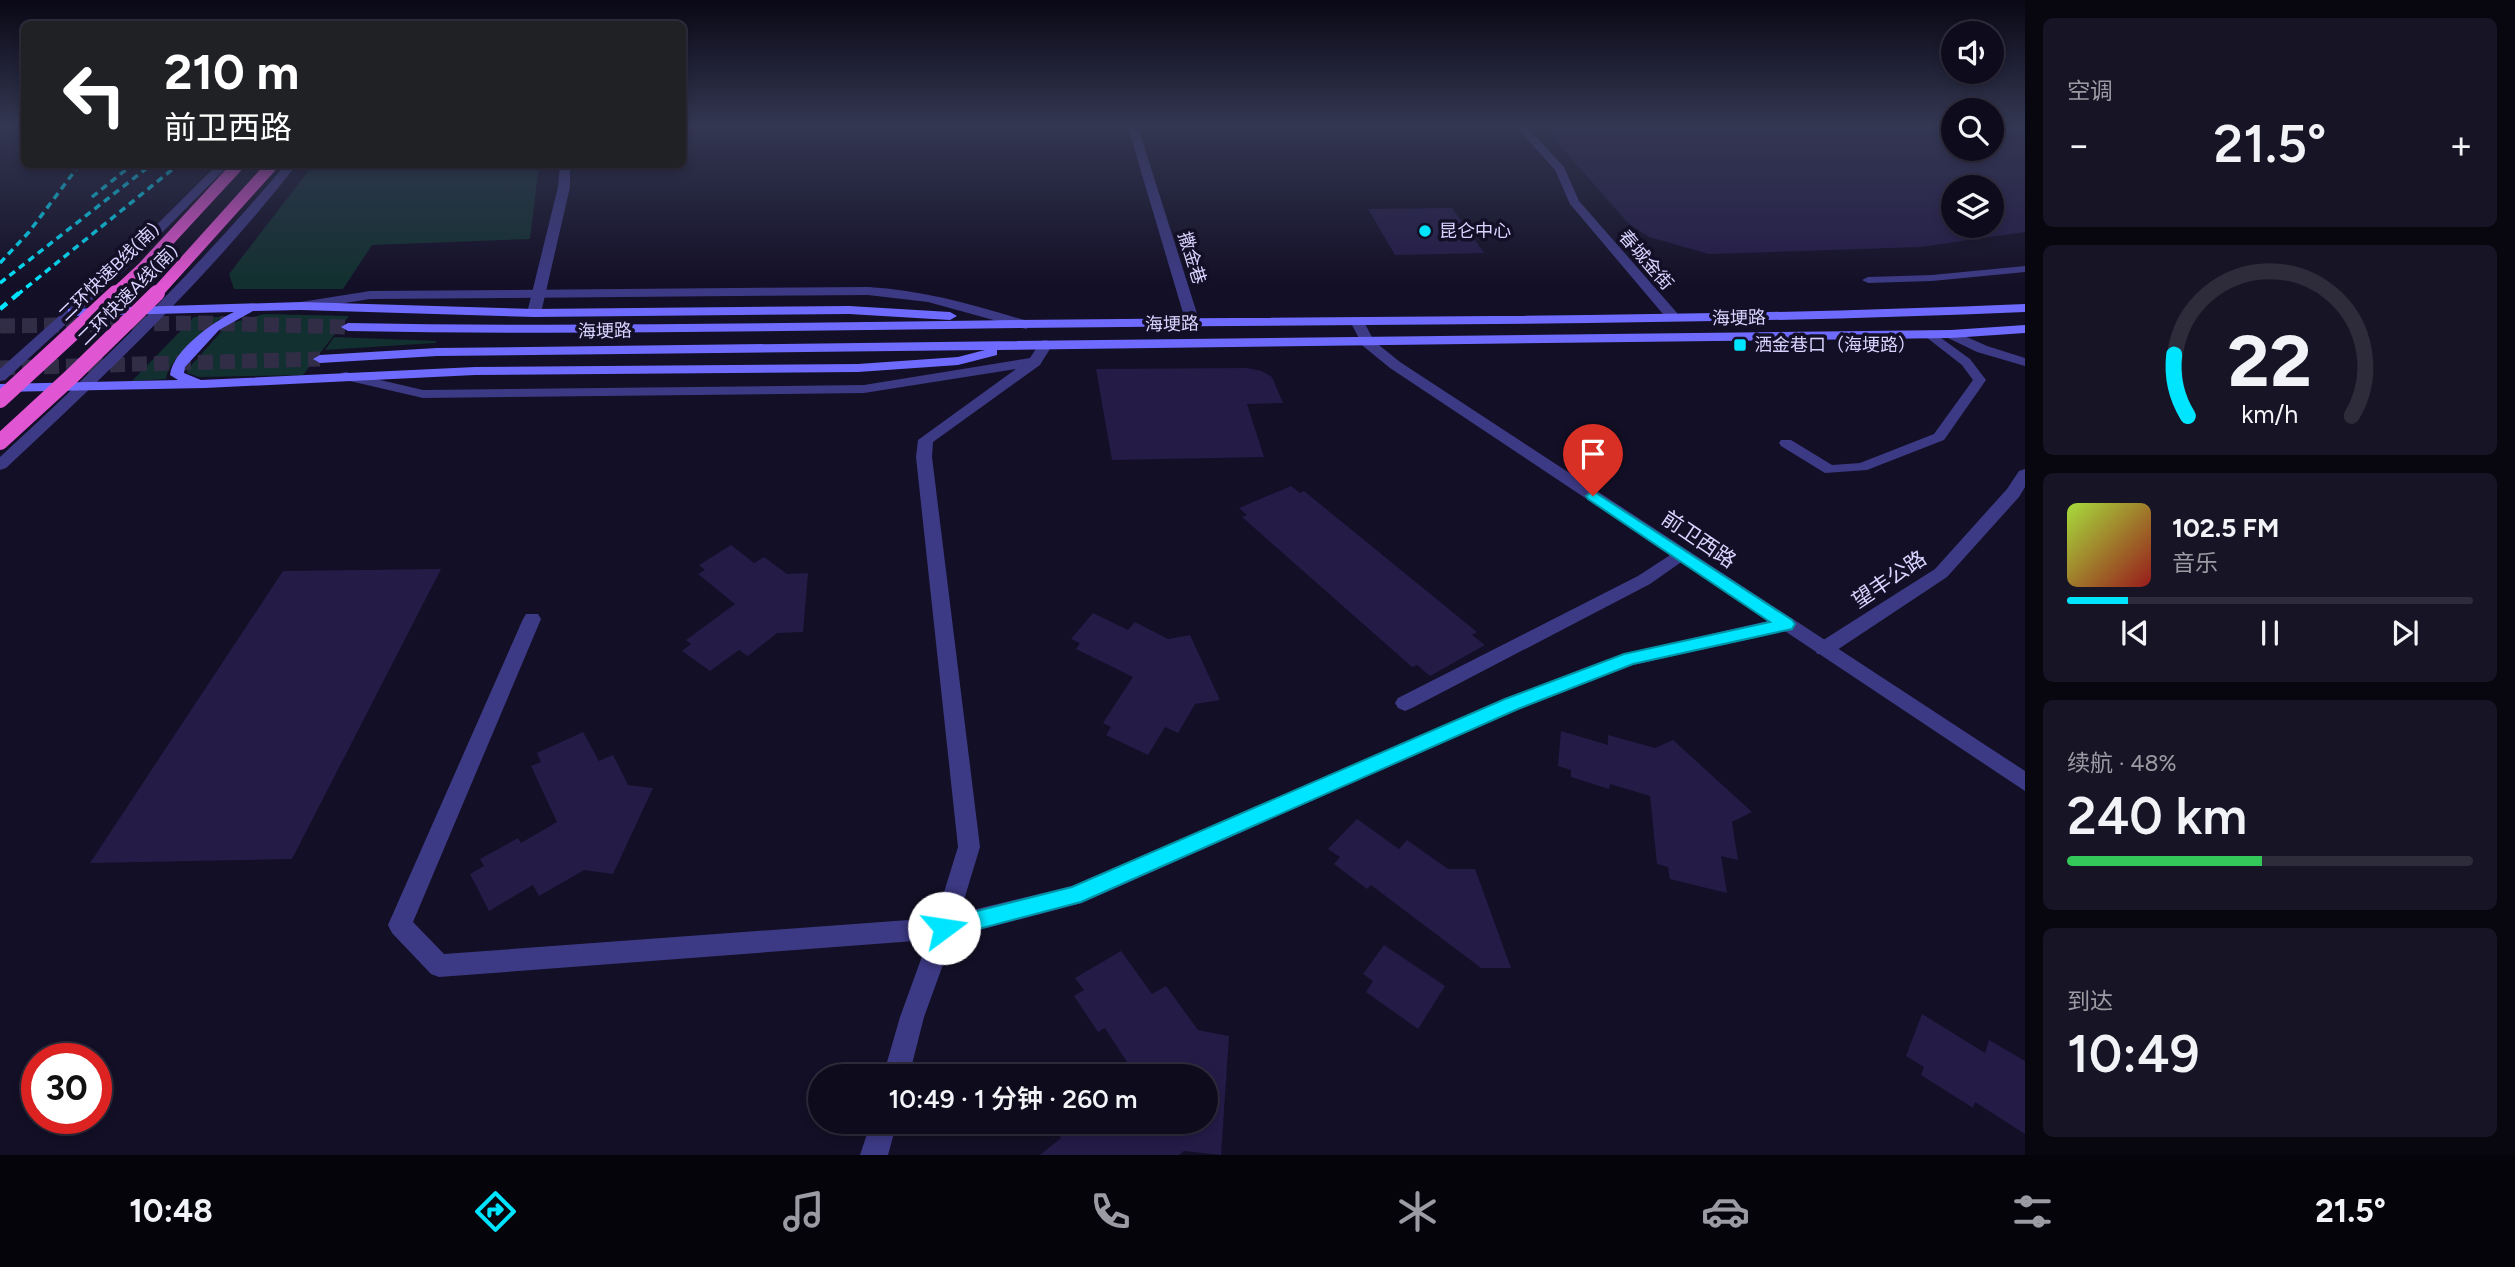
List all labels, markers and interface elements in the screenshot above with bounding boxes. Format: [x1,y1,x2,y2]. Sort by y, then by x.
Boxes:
map controls [1941,21,2004,238]
button: sound [1941,21,2004,84]
text: 210 m [164,42,299,101]
icon: left [49,49,140,140]
text: 空调 [2067,77,2113,105]
button: search [1941,98,2004,161]
text: 前卫西路 [164,109,292,147]
text: 21.5° [2213,113,2327,175]
text: − [2067,122,2091,168]
text: + [2449,122,2473,168]
button: layers [1941,175,2004,238]
street label: 二环快速B线(南) [54,218,164,326]
place label: 昆仑中心 [1439,220,1511,242]
marker: 昆仑中心 [1417,223,1433,239]
street label: 春城金街 [1614,226,1678,294]
street label: 撒金巷 [1174,229,1210,287]
street label: 二环快速A线(南) [73,240,183,350]
street label: 海埂路 [1712,307,1766,329]
street label: 海埂路 [1145,313,1199,335]
text: 22 [2228,318,2312,405]
street label: 海埂路 [578,320,632,342]
place label: 洒金巷口（海埂路） [1754,334,1916,356]
marker: 洒金巷口（海埂路） [1732,337,1748,353]
text: km/h [2241,399,2299,429]
pin [1563,424,1623,496]
icon: arrive [1574,435,1612,473]
street label: 前卫西路 [1657,505,1741,573]
text: 102.5 FM [2172,512,2279,544]
street label: 望丰公路 [1847,545,1931,613]
text: 音乐 [2172,549,2218,577]
icon: previous [2116,614,2154,652]
icon: pause [2251,614,2289,652]
icon: next [2386,614,2424,652]
text: 续航 · 48% [2067,749,2177,777]
text: 240 km [2067,785,2247,847]
position arrow [907,891,981,965]
text: 到达 [2067,987,2113,1015]
text: 10:49 [2067,1023,2200,1085]
speed limit sign: 30 [21,1043,112,1134]
text: 10:49 · 1 分钟 · 260 m [888,1083,1138,1115]
icon: directions [471,1187,520,1236]
icon: music [779,1187,828,1236]
icon: phone [1086,1187,1135,1236]
icon: climate [1393,1187,1442,1236]
icon: car [1701,1187,1750,1236]
icon: filters [2008,1187,2057,1236]
text: 10:48 [129,1192,213,1230]
text: 21.5° [2315,1192,2386,1230]

